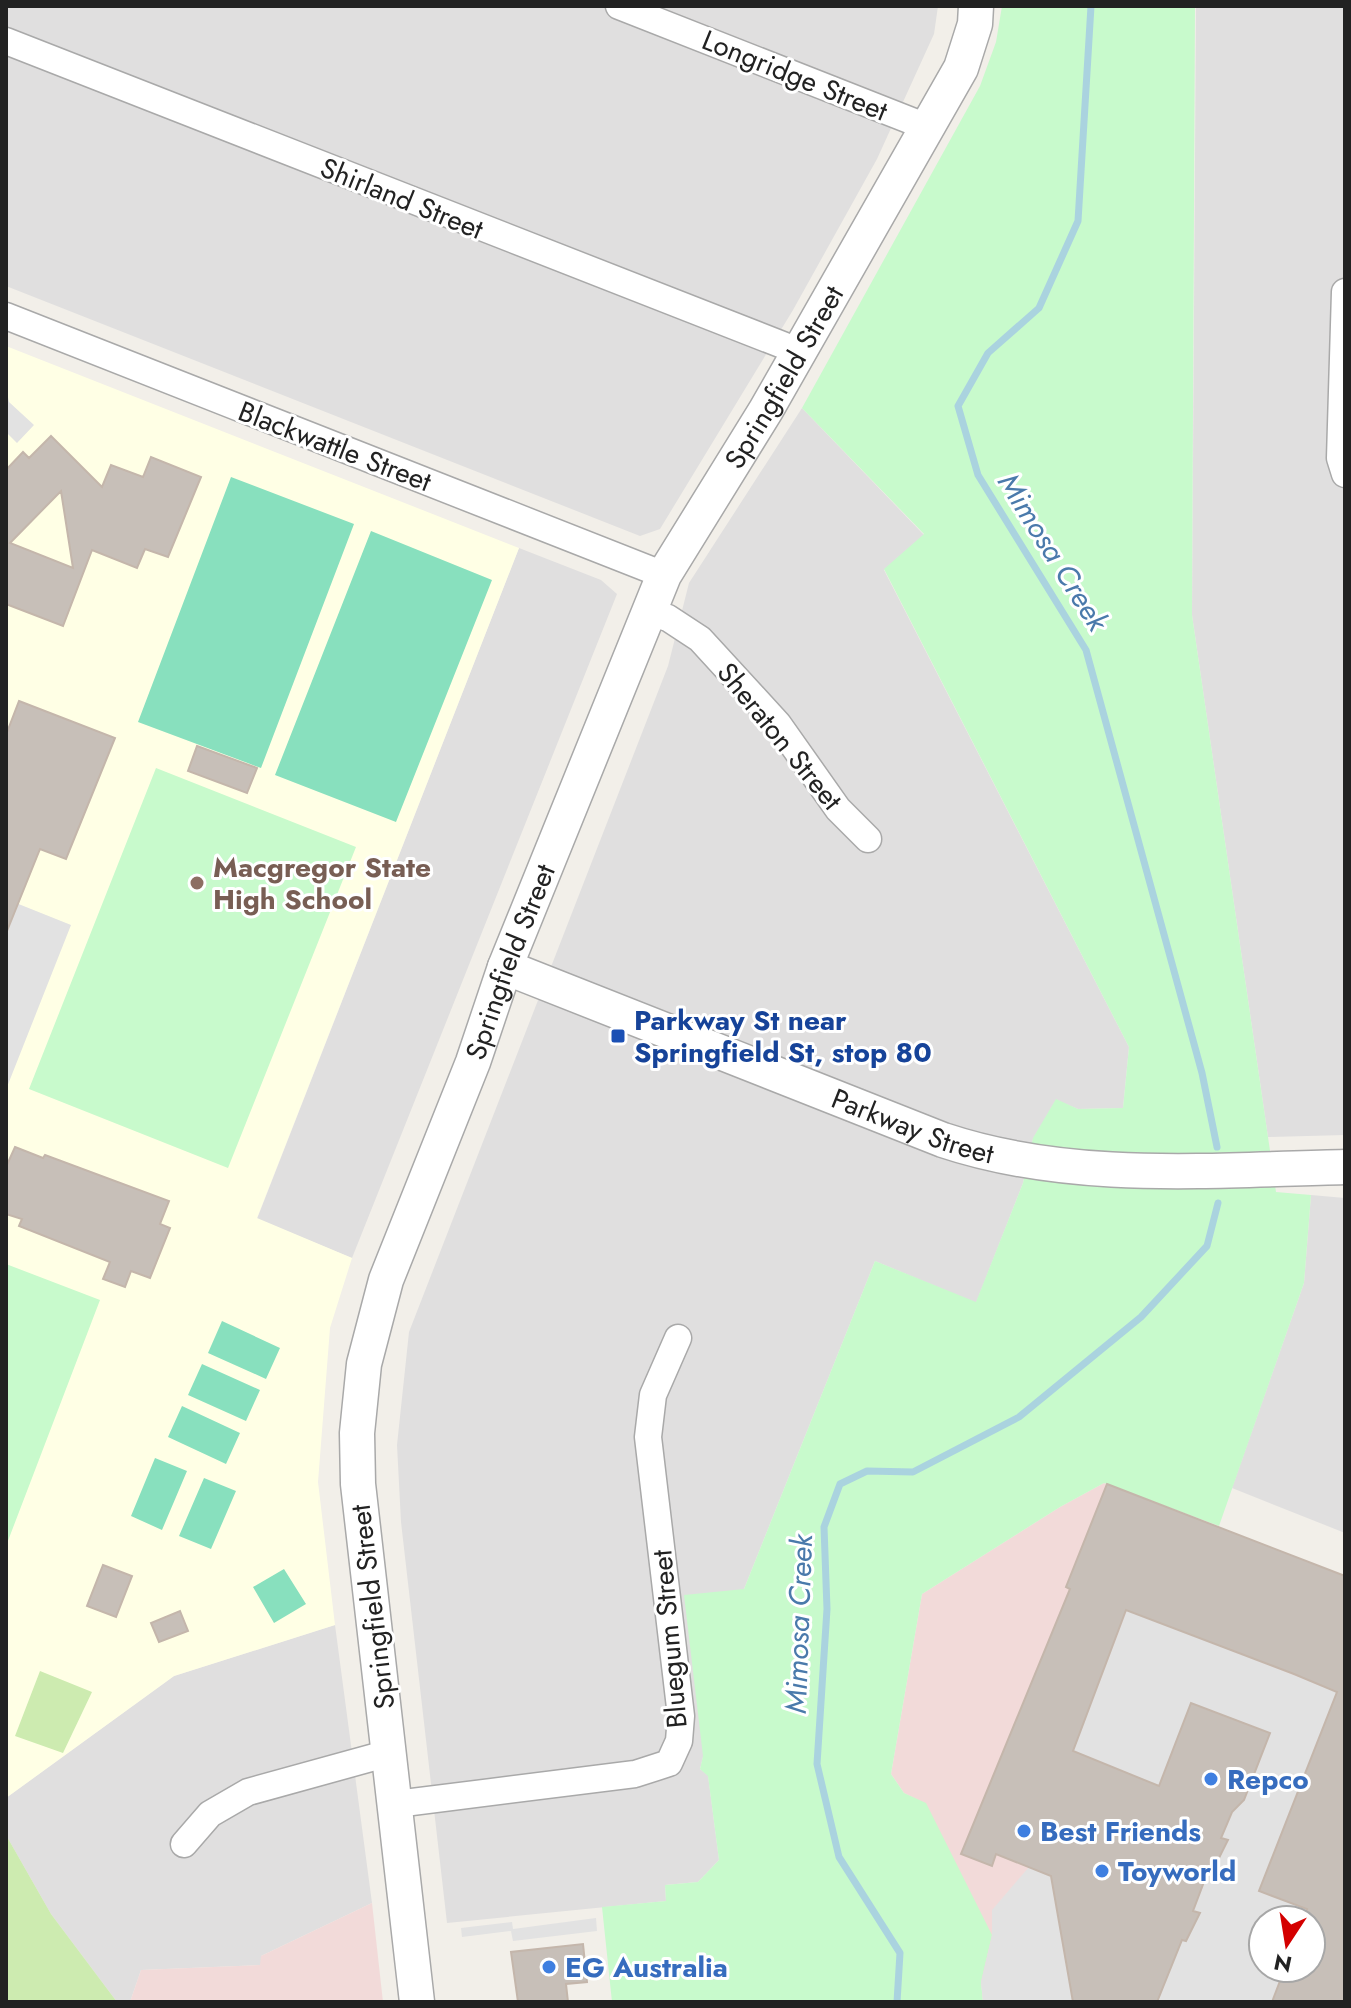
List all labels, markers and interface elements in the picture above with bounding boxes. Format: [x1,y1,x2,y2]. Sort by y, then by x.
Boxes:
street label: Longridge Street [696,20,894,131]
street label: Shirland Street [314,147,490,250]
street label: Springfield Street [714,278,854,477]
street label: Blackwattle Street [232,391,437,502]
water label: Mimosa Creek [988,464,1120,640]
street label: Sheraton Street [707,654,852,819]
place label: Macgregor State High School [213,847,431,920]
street label: Springfield Street [455,858,566,1065]
marker: Macgregor State High School [188,874,206,892]
place label: Parkway St near Springfield St, stop 80 [634,1000,932,1073]
marker: Parkway St near Springfield St, stop 80 [609,1027,627,1045]
street label: Parkway Street [825,1078,998,1174]
street label: Springfield Street [340,1502,405,1712]
water label: Mimosa Creek [774,1532,823,1714]
street label: Bluegum Street [641,1548,698,1730]
place label: Repco [1227,1759,1309,1800]
marker: Repco [1202,1770,1220,1788]
place label: Best Friends [1040,1811,1201,1852]
marker: Best Friends [1015,1822,1033,1840]
place label: Toyworld [1118,1851,1236,1892]
marker: Toyworld [1093,1862,1111,1880]
north arrow [1247,1904,1327,1984]
text: N [1271,1946,1295,1981]
place label: EG Australia [565,1947,728,1988]
marker: EG Australia [540,1958,558,1976]

